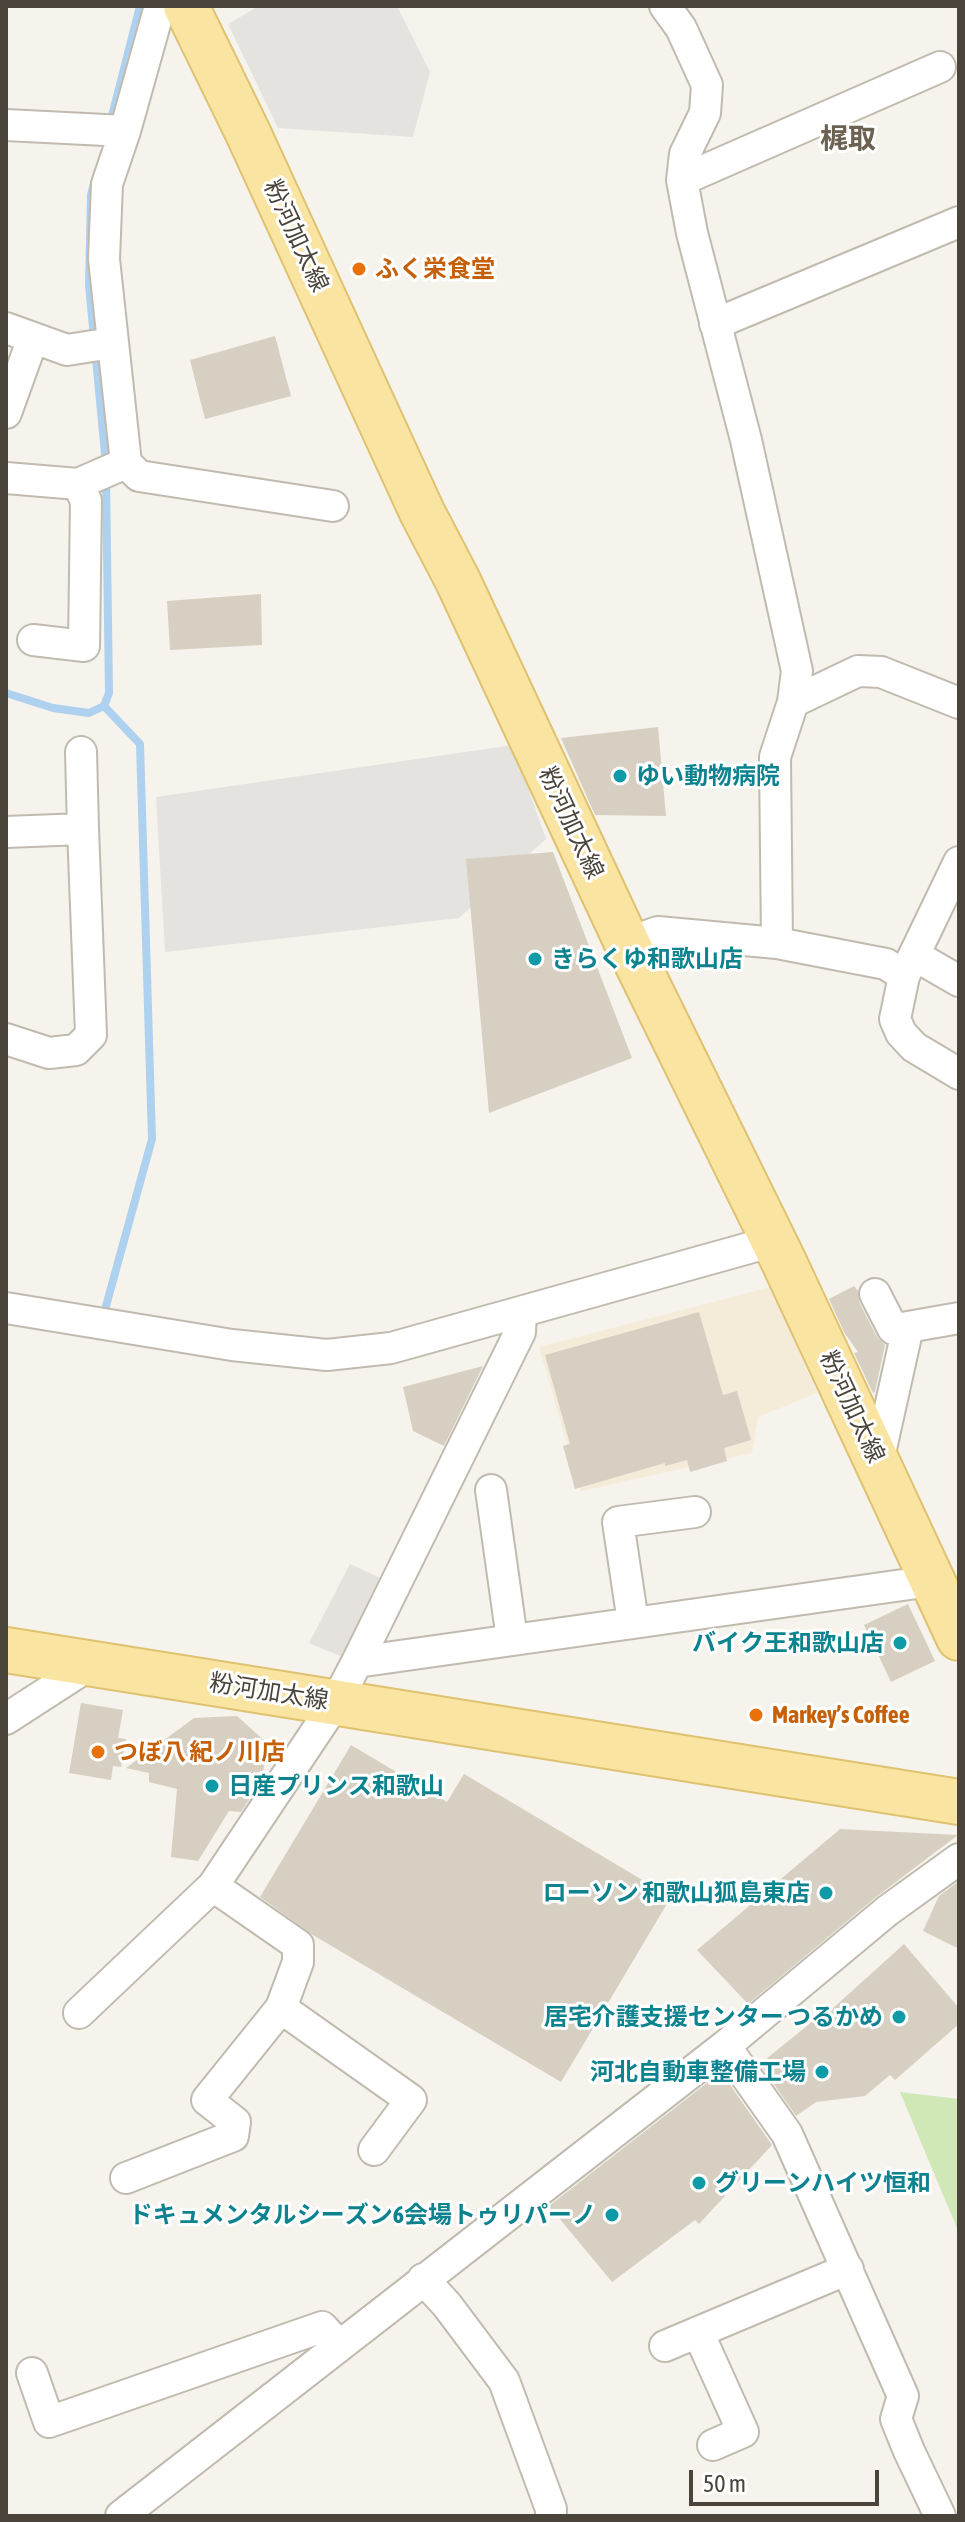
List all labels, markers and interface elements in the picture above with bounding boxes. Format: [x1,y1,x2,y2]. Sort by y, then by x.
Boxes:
district label: 梶取 [820,122,876,156]
street label: 粉河加太線 [258,176,334,296]
place label: ふく栄食堂 [375,255,495,283]
marker: ふく栄食堂 [350,260,368,278]
place label: ゆい動物病院 [636,762,780,790]
street label: 粉河加太線 [533,763,609,883]
marker: ゆい動物病院 [611,767,629,785]
place label: きらくゆ和歌山店 [551,945,743,973]
marker: きらくゆ和歌山店 [526,950,544,968]
street label: 粉河加太線 [814,1347,890,1467]
place label: バイク王和歌山店 [692,1629,884,1657]
marker: バイク王和歌山店 [891,1634,909,1652]
street label: 粉河加太線 [207,1668,331,1716]
place label: Markey’s Coffee [772,1701,910,1729]
marker: Markey’s Coffee [747,1706,765,1724]
place label: つぼ八 紀ノ川店 [114,1738,285,1766]
marker: つぼ八 紀ノ川店 [89,1743,107,1761]
place label: 日産プリンス和歌山 [228,1772,444,1800]
marker: 日産プリンス和歌山 [203,1777,221,1795]
place label: ローソン 和歌山狐島東店 [543,1879,810,1907]
marker: ローソン 和歌山狐島東店 [817,1884,835,1902]
place label: 居宅介護支援センター つるかめ [544,2003,883,2031]
marker: 居宅介護支援センター つるかめ [890,2008,908,2026]
place label: 河北自動車整備工場 [590,2058,806,2086]
marker: 河北自動車整備工場 [813,2063,831,2081]
place label: グリーンハイツ恒和 [715,2169,931,2197]
marker: グリーンハイツ恒和 [690,2174,708,2192]
place label: ドキュメンタルシーズン6会場トゥリパーノ [129,2201,596,2229]
marker: ドキュメンタルシーズン6会場トゥリパーノ [603,2206,621,2224]
scale bar [693,2454,883,2504]
text: 50 m [703,2470,746,2497]

